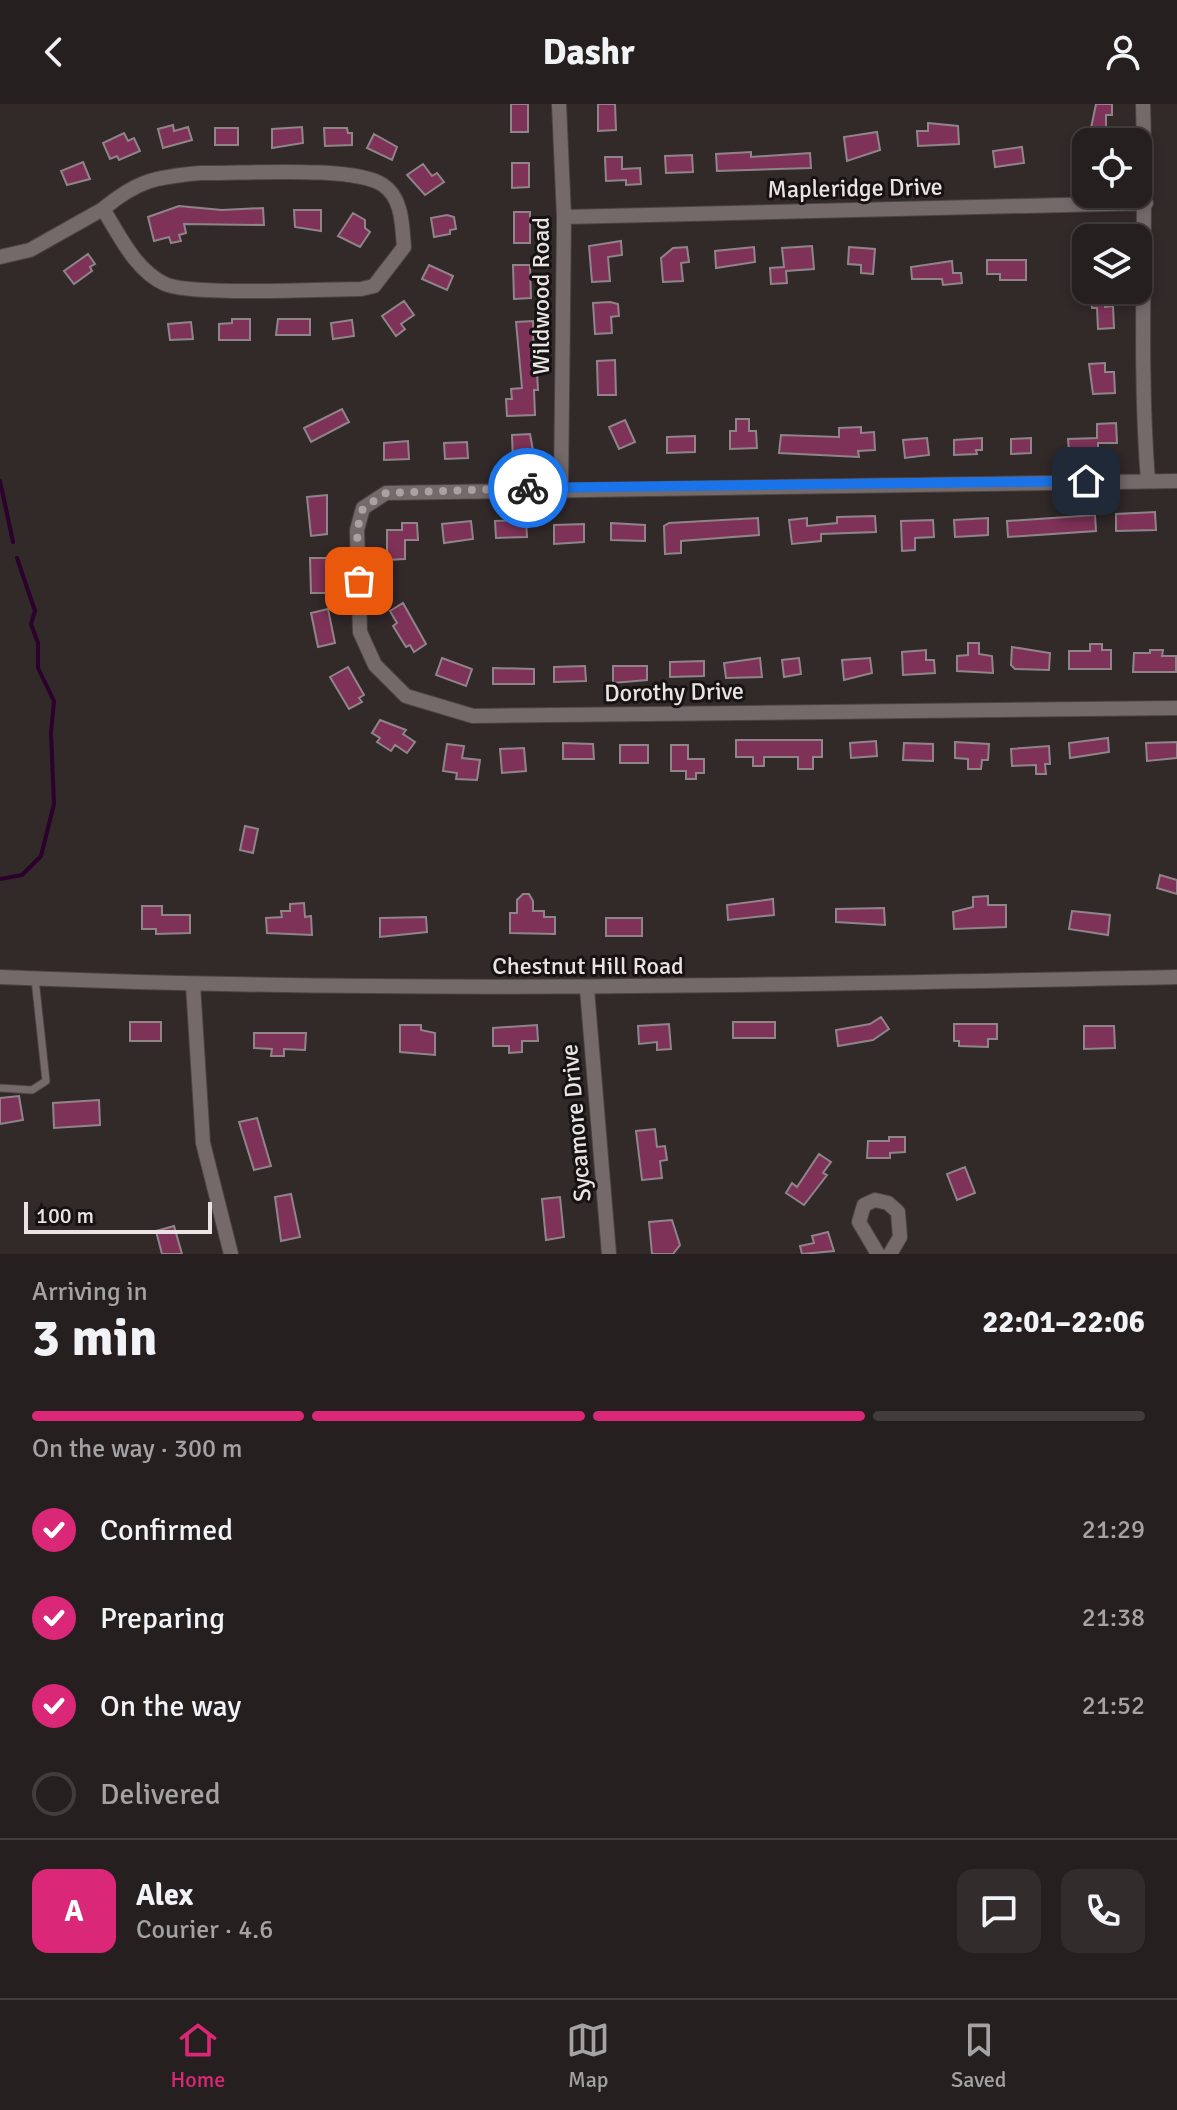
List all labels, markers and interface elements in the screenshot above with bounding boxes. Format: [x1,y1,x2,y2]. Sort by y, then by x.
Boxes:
icon: back [32,30,76,74]
text: Dashr [543,30,634,75]
icon: person [1101,30,1145,74]
map controls [1072,128,1152,304]
button: locate [1072,128,1152,208]
street label: Mapleridge Drive [767,171,943,205]
street label: Wildwood Road [526,217,556,375]
button: layers [1072,224,1152,304]
pin [1052,447,1120,515]
courier [488,448,568,528]
icon: home [1064,459,1108,503]
icon: bike [506,466,550,510]
pin [325,547,393,615]
icon: bag [337,559,381,603]
street label: Dorothy Drive [604,676,744,708]
street label: Chestnut Hill Road [492,951,684,981]
street label: Sycamore Drive [554,1043,598,1203]
scale bar [24,1198,212,1234]
text: 100 m [36,1202,94,1229]
text: Arriving in [32,1276,148,1308]
text: 22:01–22:06 [982,1304,1145,1341]
text: 3 min [32,1306,158,1370]
text: On the way · 300 m [32,1433,242,1465]
icon: check [32,1508,76,1552]
text: Confirmed [100,1512,233,1549]
text: 21:29 [1082,1514,1145,1546]
icon: check [32,1596,76,1640]
text: Preparing [100,1600,225,1637]
text: 21:38 [1082,1602,1145,1634]
icon: check [32,1684,76,1728]
text: On the way [100,1688,241,1725]
text: 21:52 [1082,1690,1145,1722]
text: Delivered [100,1776,221,1813]
button: chat [957,1869,1041,1953]
button: phone [1061,1869,1145,1953]
text: Alex [136,1877,193,1914]
text: A [64,1893,84,1930]
text: Courier · 4.6 [136,1914,273,1946]
tab: Home [170,2018,225,2093]
tab: Map [566,2018,610,2093]
tab: Saved [951,2018,1007,2093]

